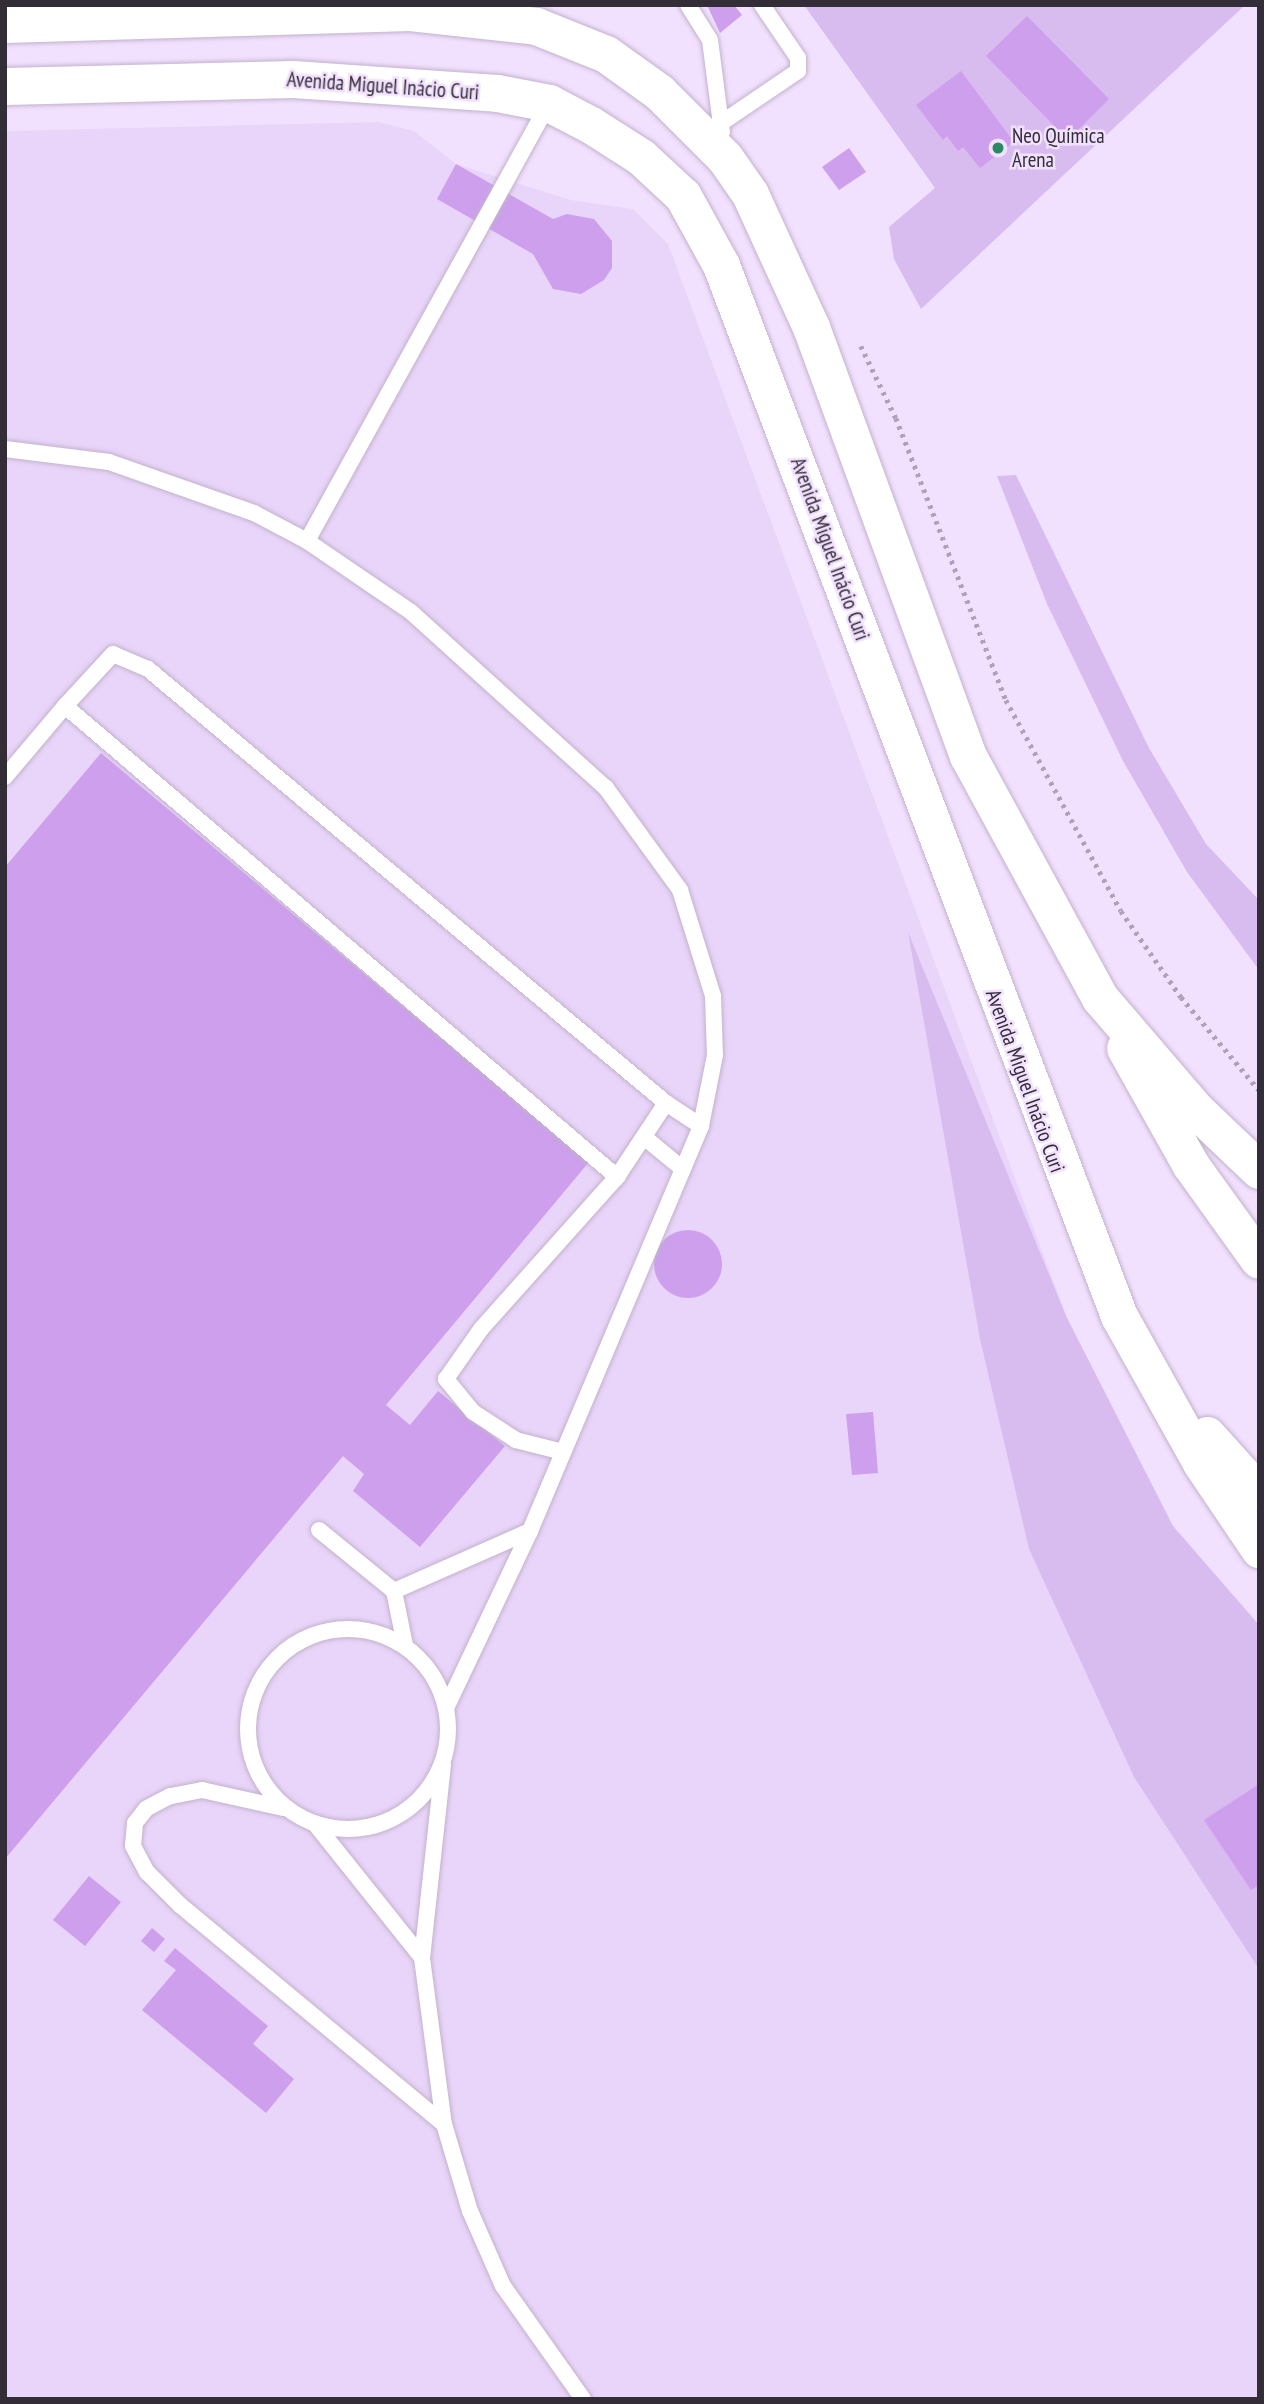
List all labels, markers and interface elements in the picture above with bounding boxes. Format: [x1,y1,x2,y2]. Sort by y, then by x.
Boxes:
street label: Avenida Miguel Inácio Curi [286,67,480,105]
place label: Neo Química Arena [1012,123,1105,173]
marker: Neo Química Arena [990,140,1006,156]
street label: Avenida Miguel Inácio Curi [785,454,875,644]
street label: Avenida Miguel Inácio Curi [980,986,1070,1176]

